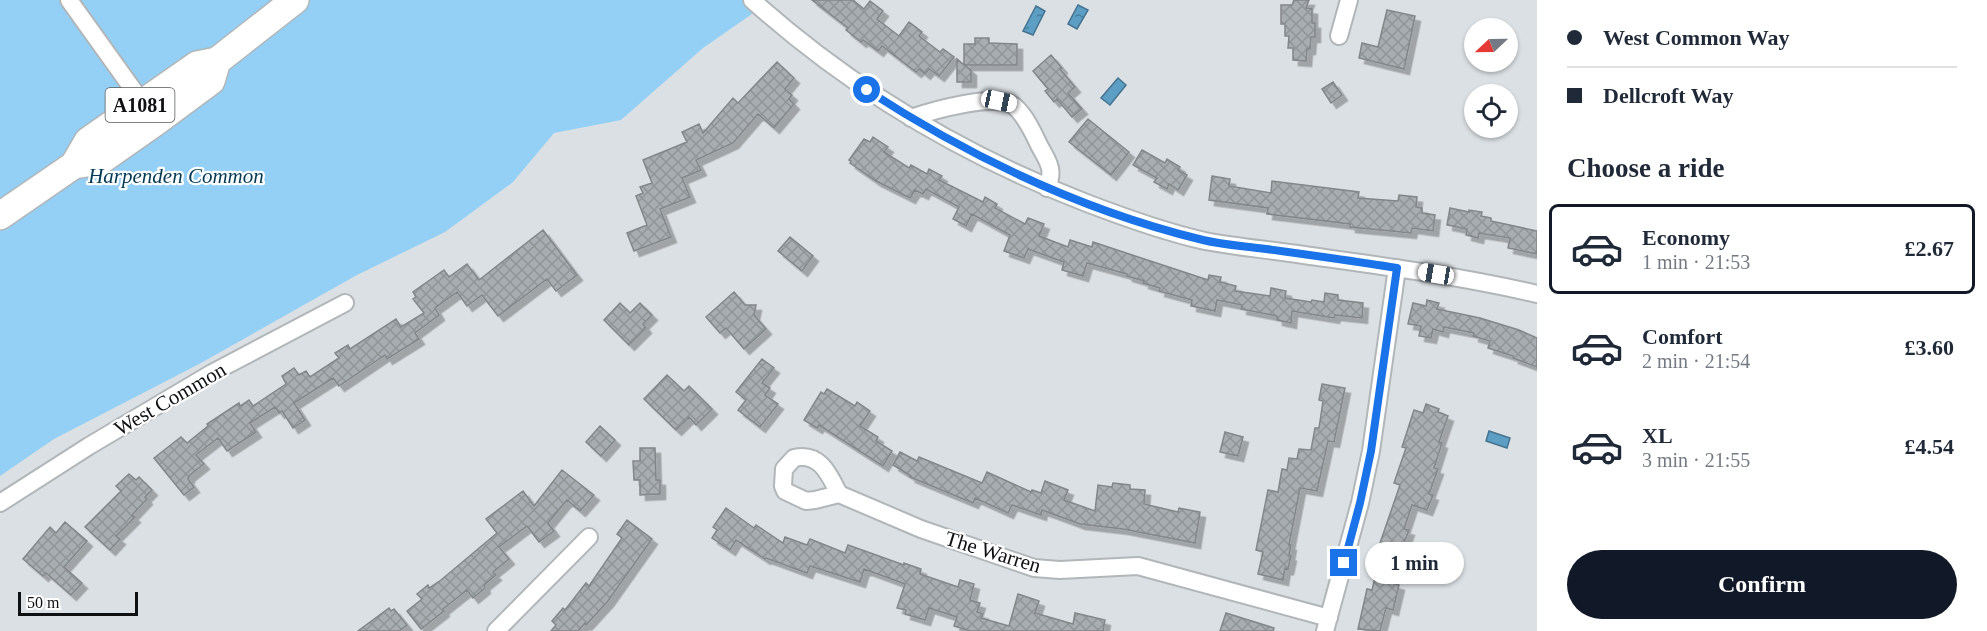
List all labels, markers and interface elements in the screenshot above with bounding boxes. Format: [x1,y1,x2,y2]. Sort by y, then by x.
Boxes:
north arrow [1464,18,1518,72]
map controls [1464,18,1518,138]
text: West Common Way [1603,25,1790,50]
route start [853,76,880,103]
text: Dellcroft Way [1603,83,1734,108]
button: locate [1464,84,1518,138]
road number: A1081 [106,88,174,122]
car [980,88,1018,114]
text: Choose a ride [1567,153,1725,183]
park label: Harpenden Common [87,164,264,188]
icon: car [1570,222,1624,276]
text: Economy [1642,225,1730,250]
text: £2.67 [1905,236,1954,261]
text: 1 min · 21:53 [1642,251,1750,273]
car [1417,262,1455,286]
icon: car [1570,321,1624,375]
text: Comfort [1642,324,1723,349]
text: £3.60 [1905,335,1954,360]
text: 2 min · 21:54 [1642,350,1750,372]
street label: West Common [110,357,231,441]
icon: car [1570,420,1624,474]
text: XL [1642,423,1673,448]
text: £4.54 [1905,434,1954,459]
text: 3 min · 21:55 [1642,449,1750,471]
street label: The Warren [942,526,1044,578]
callout: 1 min [1365,542,1464,584]
route end [1330,549,1357,576]
button: Confirm [1567,550,1957,619]
text: 1 min [1390,552,1439,574]
scale bar [18,589,138,616]
text: 50 m [27,594,59,611]

